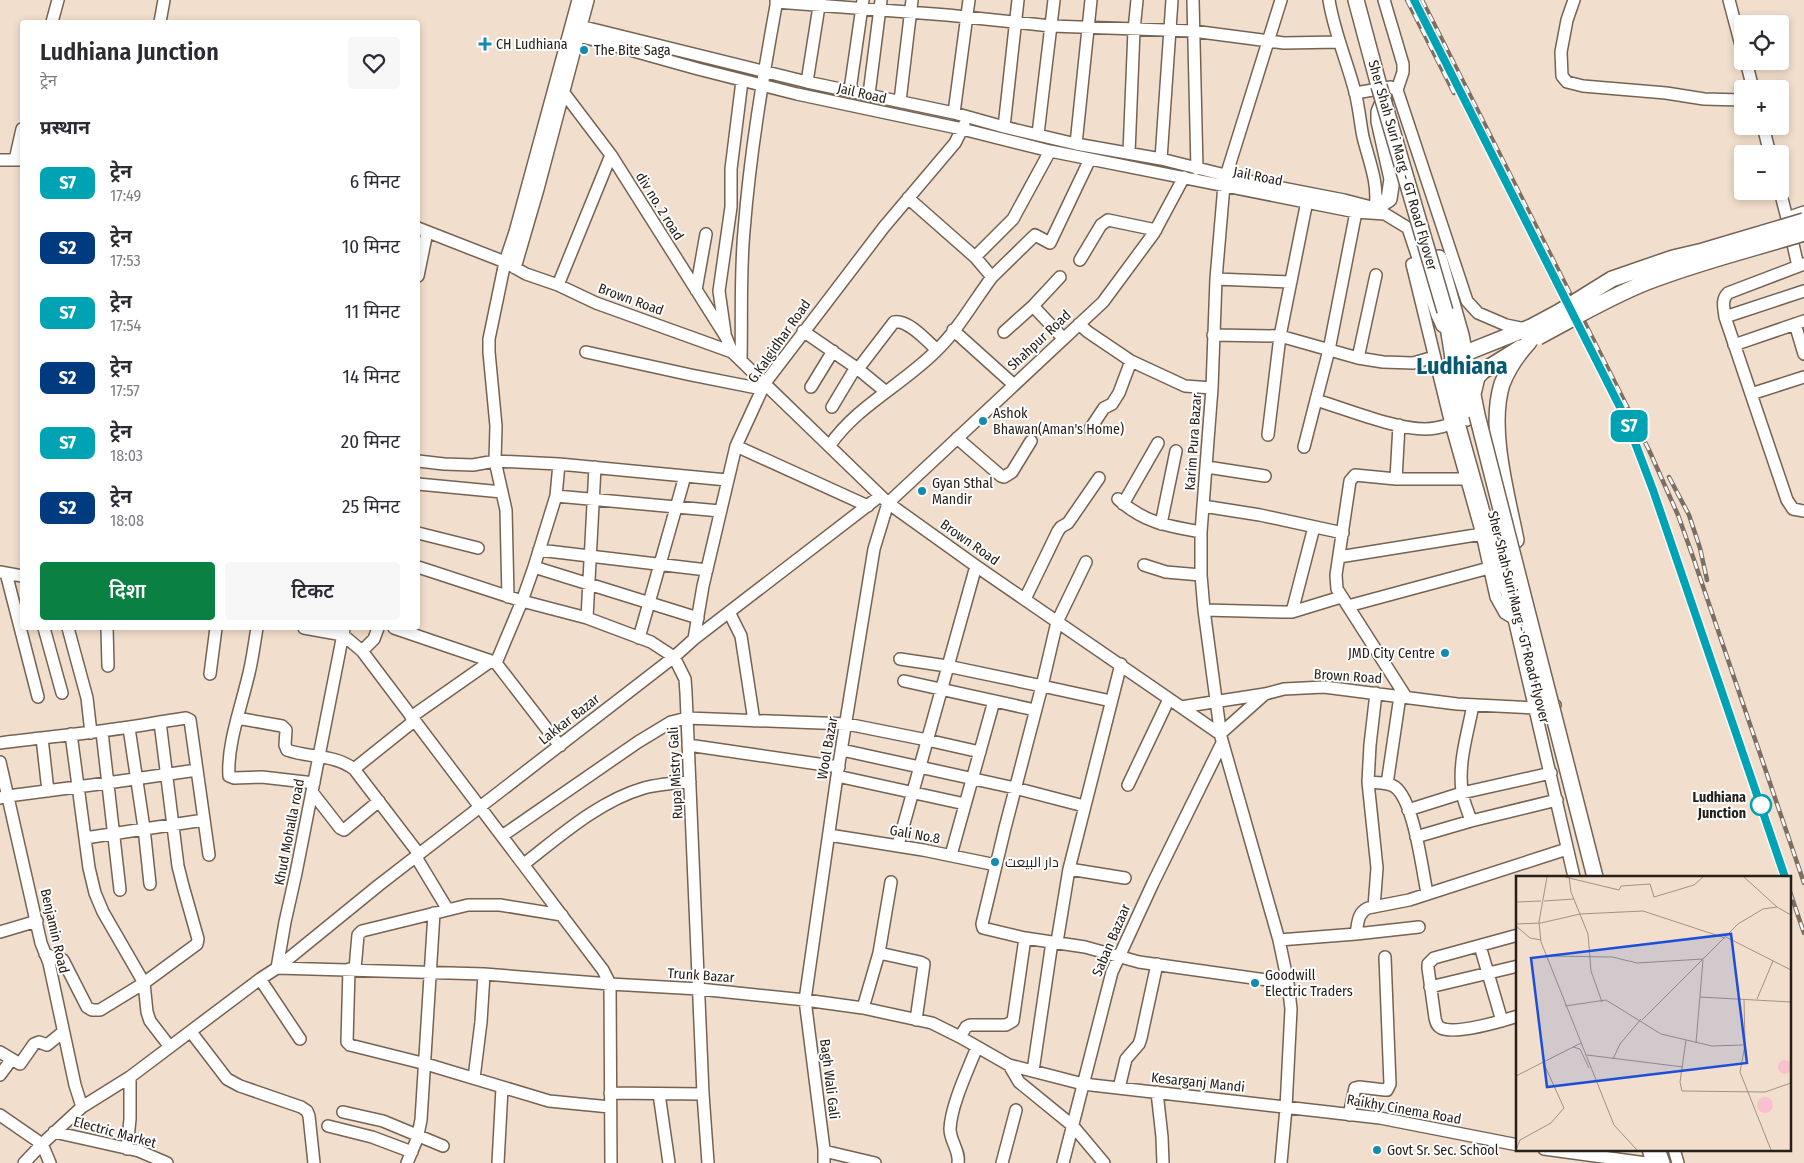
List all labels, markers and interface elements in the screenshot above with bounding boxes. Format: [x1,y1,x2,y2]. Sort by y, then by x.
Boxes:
map controls [1734,15,1789,200]
button: locate [1734,15,1789,70]
place label: CH Ludhiana [496,36,568,53]
button: heart [348,37,400,89]
marker: CH Ludhiana [478,37,492,51]
text: Ludhiana Junction [40,38,219,66]
place label: The Bite Saga [594,42,671,59]
marker: The Bite Saga [578,44,590,56]
street label: Sher Shah Suri Marg - GT Road Flyover [1364,58,1441,272]
text: ट्रेन [40,71,57,90]
street label: Jail Road [836,80,888,107]
button: + [1734,80,1789,135]
text: प्रस्थान [40,116,90,139]
button: − [1734,145,1789,200]
text: ट्रेन [110,160,132,183]
street label: Jail Road [1232,163,1284,190]
street label: div no. 2 road [632,169,687,243]
text: 6 मिनट [350,170,400,193]
text: S7 [59,172,76,194]
text: 17:49 [110,186,141,205]
text: ट्रेन [110,225,132,248]
text: 10 मिनट [342,235,400,258]
text: S2 [59,237,76,259]
text: 17:53 [110,251,141,270]
street label: Brown Road [596,280,666,319]
text: ट्रेन [110,290,132,313]
street label: G.Kalgidhar Road [744,296,814,386]
text: 11 मिनट [345,300,400,323]
text: S7 [59,302,76,324]
street label: Shahpur Road [1004,307,1075,374]
text: 17:54 [110,316,141,335]
district label: Ludhiana [1416,352,1508,380]
text: ट्रेन [110,355,132,378]
text: 14 मिनट [343,365,400,388]
text: S2 [59,367,76,389]
text: 17:57 [110,381,140,400]
street label: Karim Pura Bazar [1182,393,1205,491]
place label: Ashok Bhawan(Aman's Home) [993,405,1124,438]
line badge: S7 [1606,410,1652,442]
marker: Ashok Bhawan(Aman's Home) [977,415,989,427]
text: S7 [1621,415,1637,437]
text: ट्रेन [110,420,132,443]
text: 20 मिनट [341,430,400,453]
text: S7 [59,432,76,454]
text: 18:03 [110,446,143,465]
place label: Gyan Sthal Mandir [932,475,993,508]
text: ट्रेन [110,485,132,508]
marker: Gyan Sthal Mandir [916,485,928,497]
text: 25 मिनट [342,495,400,518]
text: S2 [59,497,76,519]
street label: Sher Shah Suri Marg - GT Road Flyover [1484,509,1553,725]
text: 18:08 [110,511,144,530]
street label: Brown Road [937,516,1003,569]
button: दिशा [40,562,215,620]
button: टिकट [225,562,400,620]
place label: JMD City Centre [1348,645,1435,662]
marker: JMD City Centre [1439,647,1451,659]
street label: Brown Road [1313,666,1383,687]
street label: Lakkar Bazar [536,690,603,748]
street label: Wool Bazar [814,715,841,781]
street label: Rupa Mistry Gali [665,726,686,820]
street label: Khud Mohalla road [271,778,308,887]
place label: Ludhiana Junction [1693,789,1746,822]
marker: Ludhiana Junction [1750,794,1772,816]
street label: Gali No.8 [888,822,941,847]
place label: دار البیعت [1005,854,1059,871]
marker: دار البیعت [989,856,1001,868]
inset map [1516,876,1792,1150]
street label: Benjamin Road [37,887,73,975]
street label: Saban Bazaar [1089,901,1134,979]
street label: Trunk Bazar [667,965,735,986]
place label: Goodwill Electric Traders [1265,967,1353,1000]
marker: Goodwill Electric Traders [1249,977,1261,989]
street label: Bagh Wali Gali [816,1038,843,1120]
street label: Kesarganj Mandi [1150,1069,1246,1096]
street label: Raikhy Cinema Road [1345,1091,1463,1128]
street label: Electric Market [72,1113,158,1152]
place label: Govt Sr. Sec. School [1387,1142,1499,1159]
marker: Govt Sr. Sec. School [1371,1144,1383,1156]

